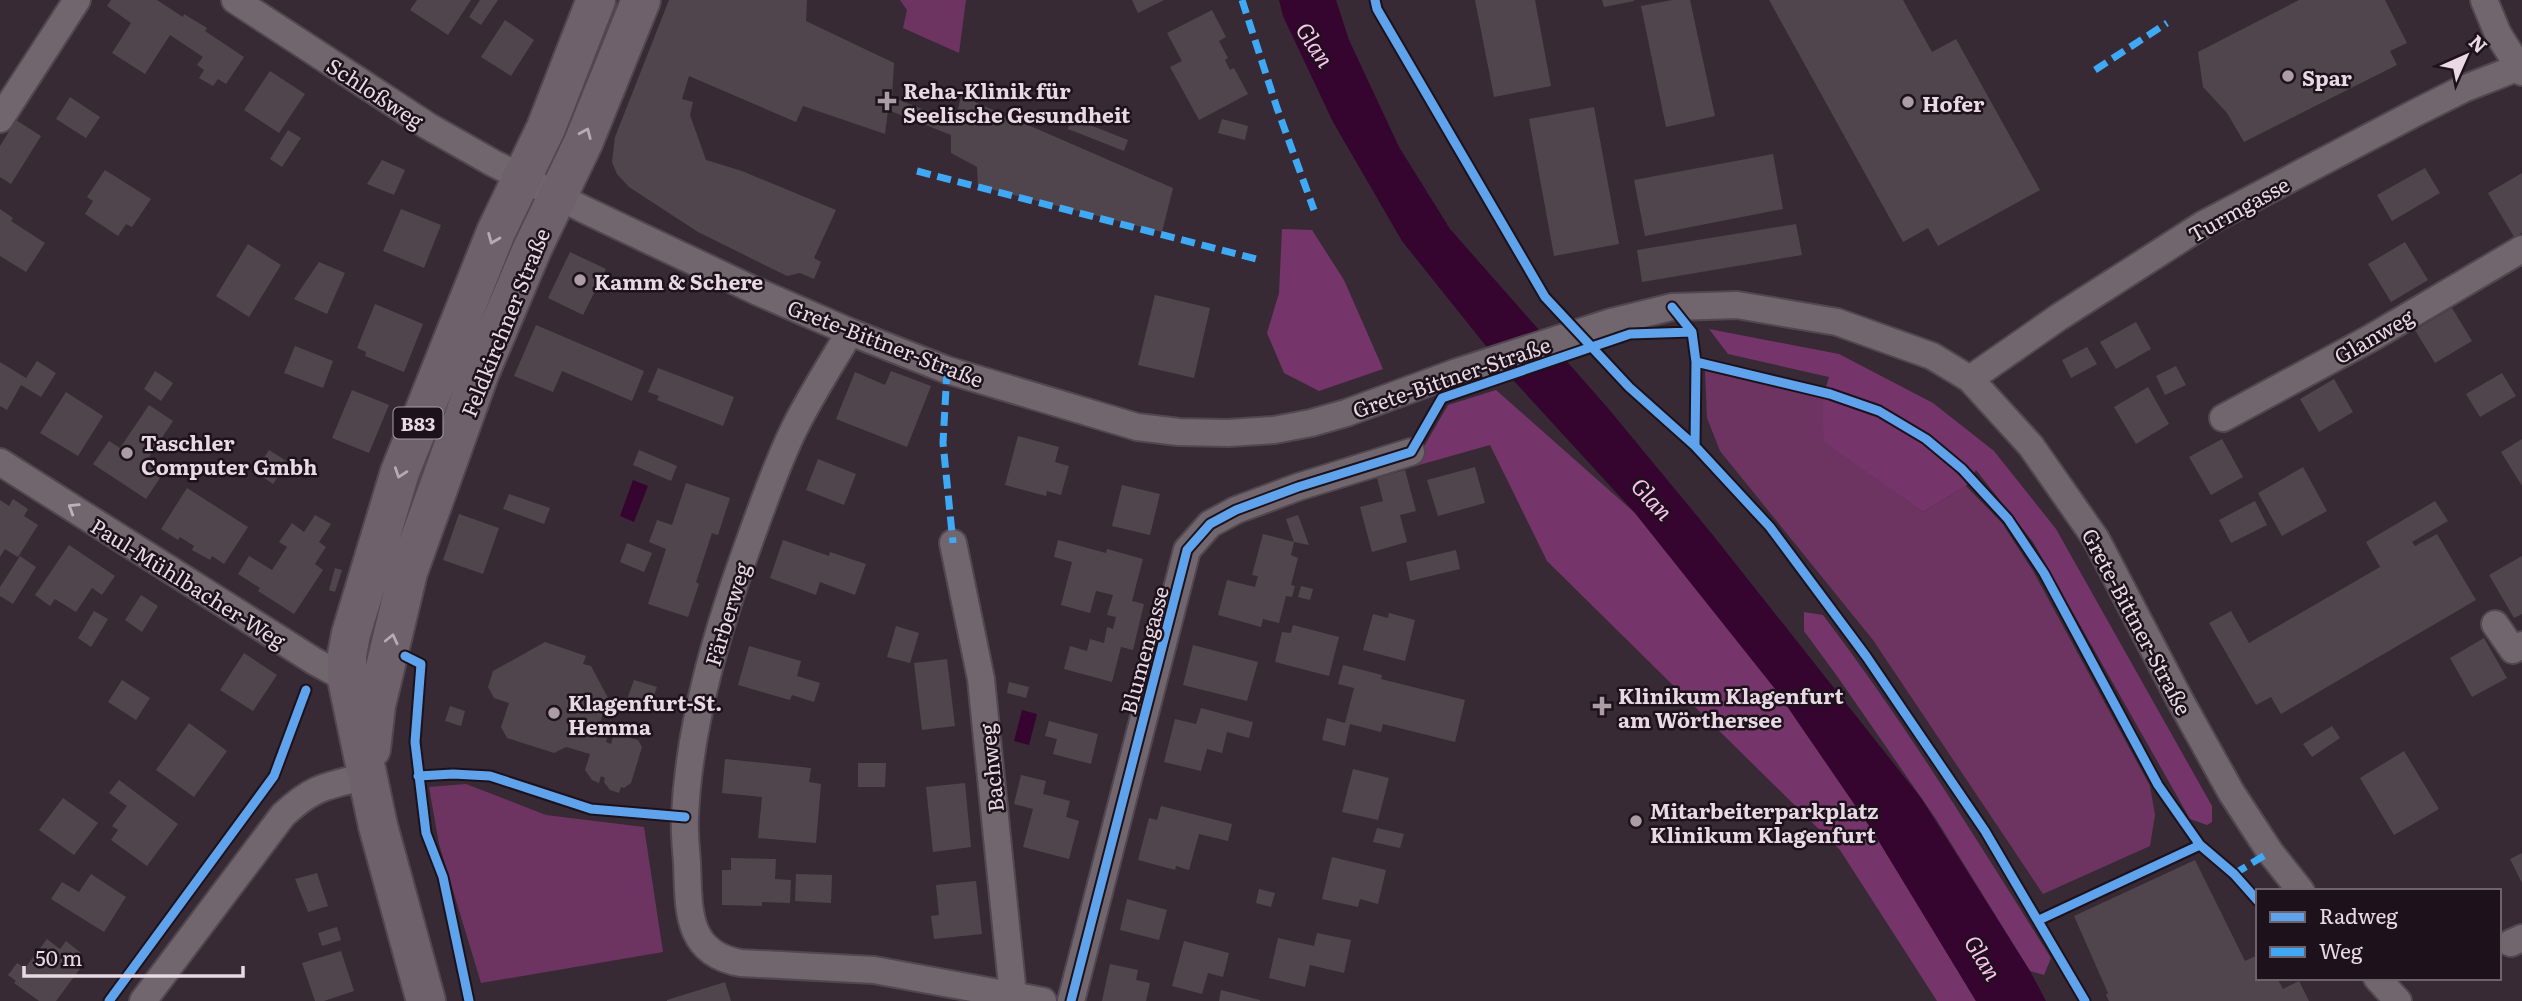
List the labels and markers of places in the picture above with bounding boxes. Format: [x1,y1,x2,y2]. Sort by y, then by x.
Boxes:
place label: Spar [2302,61,2353,92]
marker: Spar [2280,68,2296,84]
place label: Reha-Klinik für Seelische Gesundheit [903,74,1131,129]
place label: Hofer [1922,87,1985,118]
marker: Reha-Klinik für Seelische Gesundheit [877,91,897,111]
marker: Hofer [1900,94,1916,110]
place label: Kamm & Schere [594,265,763,296]
marker: Kamm & Schere [572,272,588,288]
place label: Taschler Computer Gmbh [141,426,318,481]
marker: Taschler Computer Gmbh [119,445,135,461]
place label: Klinikum Klagenfurt am Wörthersee [1618,679,1844,734]
place label: Klagenfurt-St. Hemma [568,686,722,741]
marker: Klinikum Klagenfurt am Wörthersee [1592,696,1612,716]
marker: Klagenfurt-St. Hemma [546,705,562,721]
place label: Mitarbeiterparkplatz Klinikum Klagenfurt [1650,794,1879,849]
marker: Mitarbeiterparkplatz Klinikum Klagenfurt [1628,813,1644,829]

